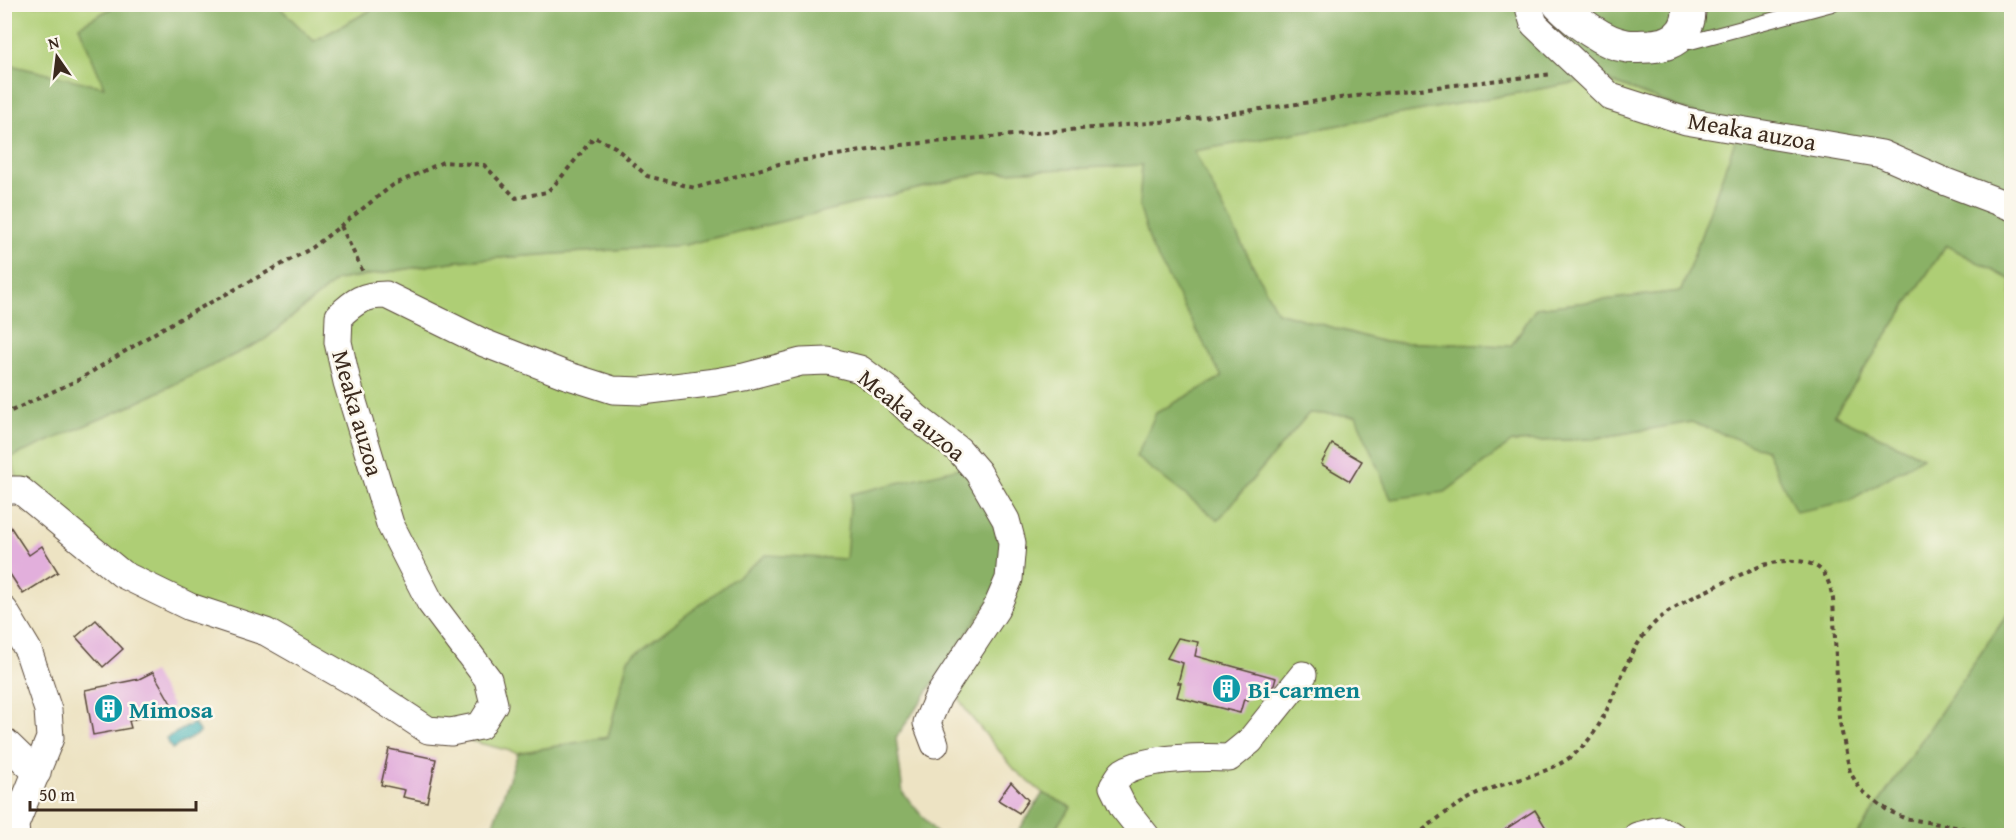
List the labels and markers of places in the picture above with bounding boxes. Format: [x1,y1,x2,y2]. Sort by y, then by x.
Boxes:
place label: Bi-carmen [1248,672,1360,707]
building icon: Bi-carmen [1211,673,1243,705]
place label: Mimosa [129,692,214,727]
building icon: Mimosa [92,693,124,725]

